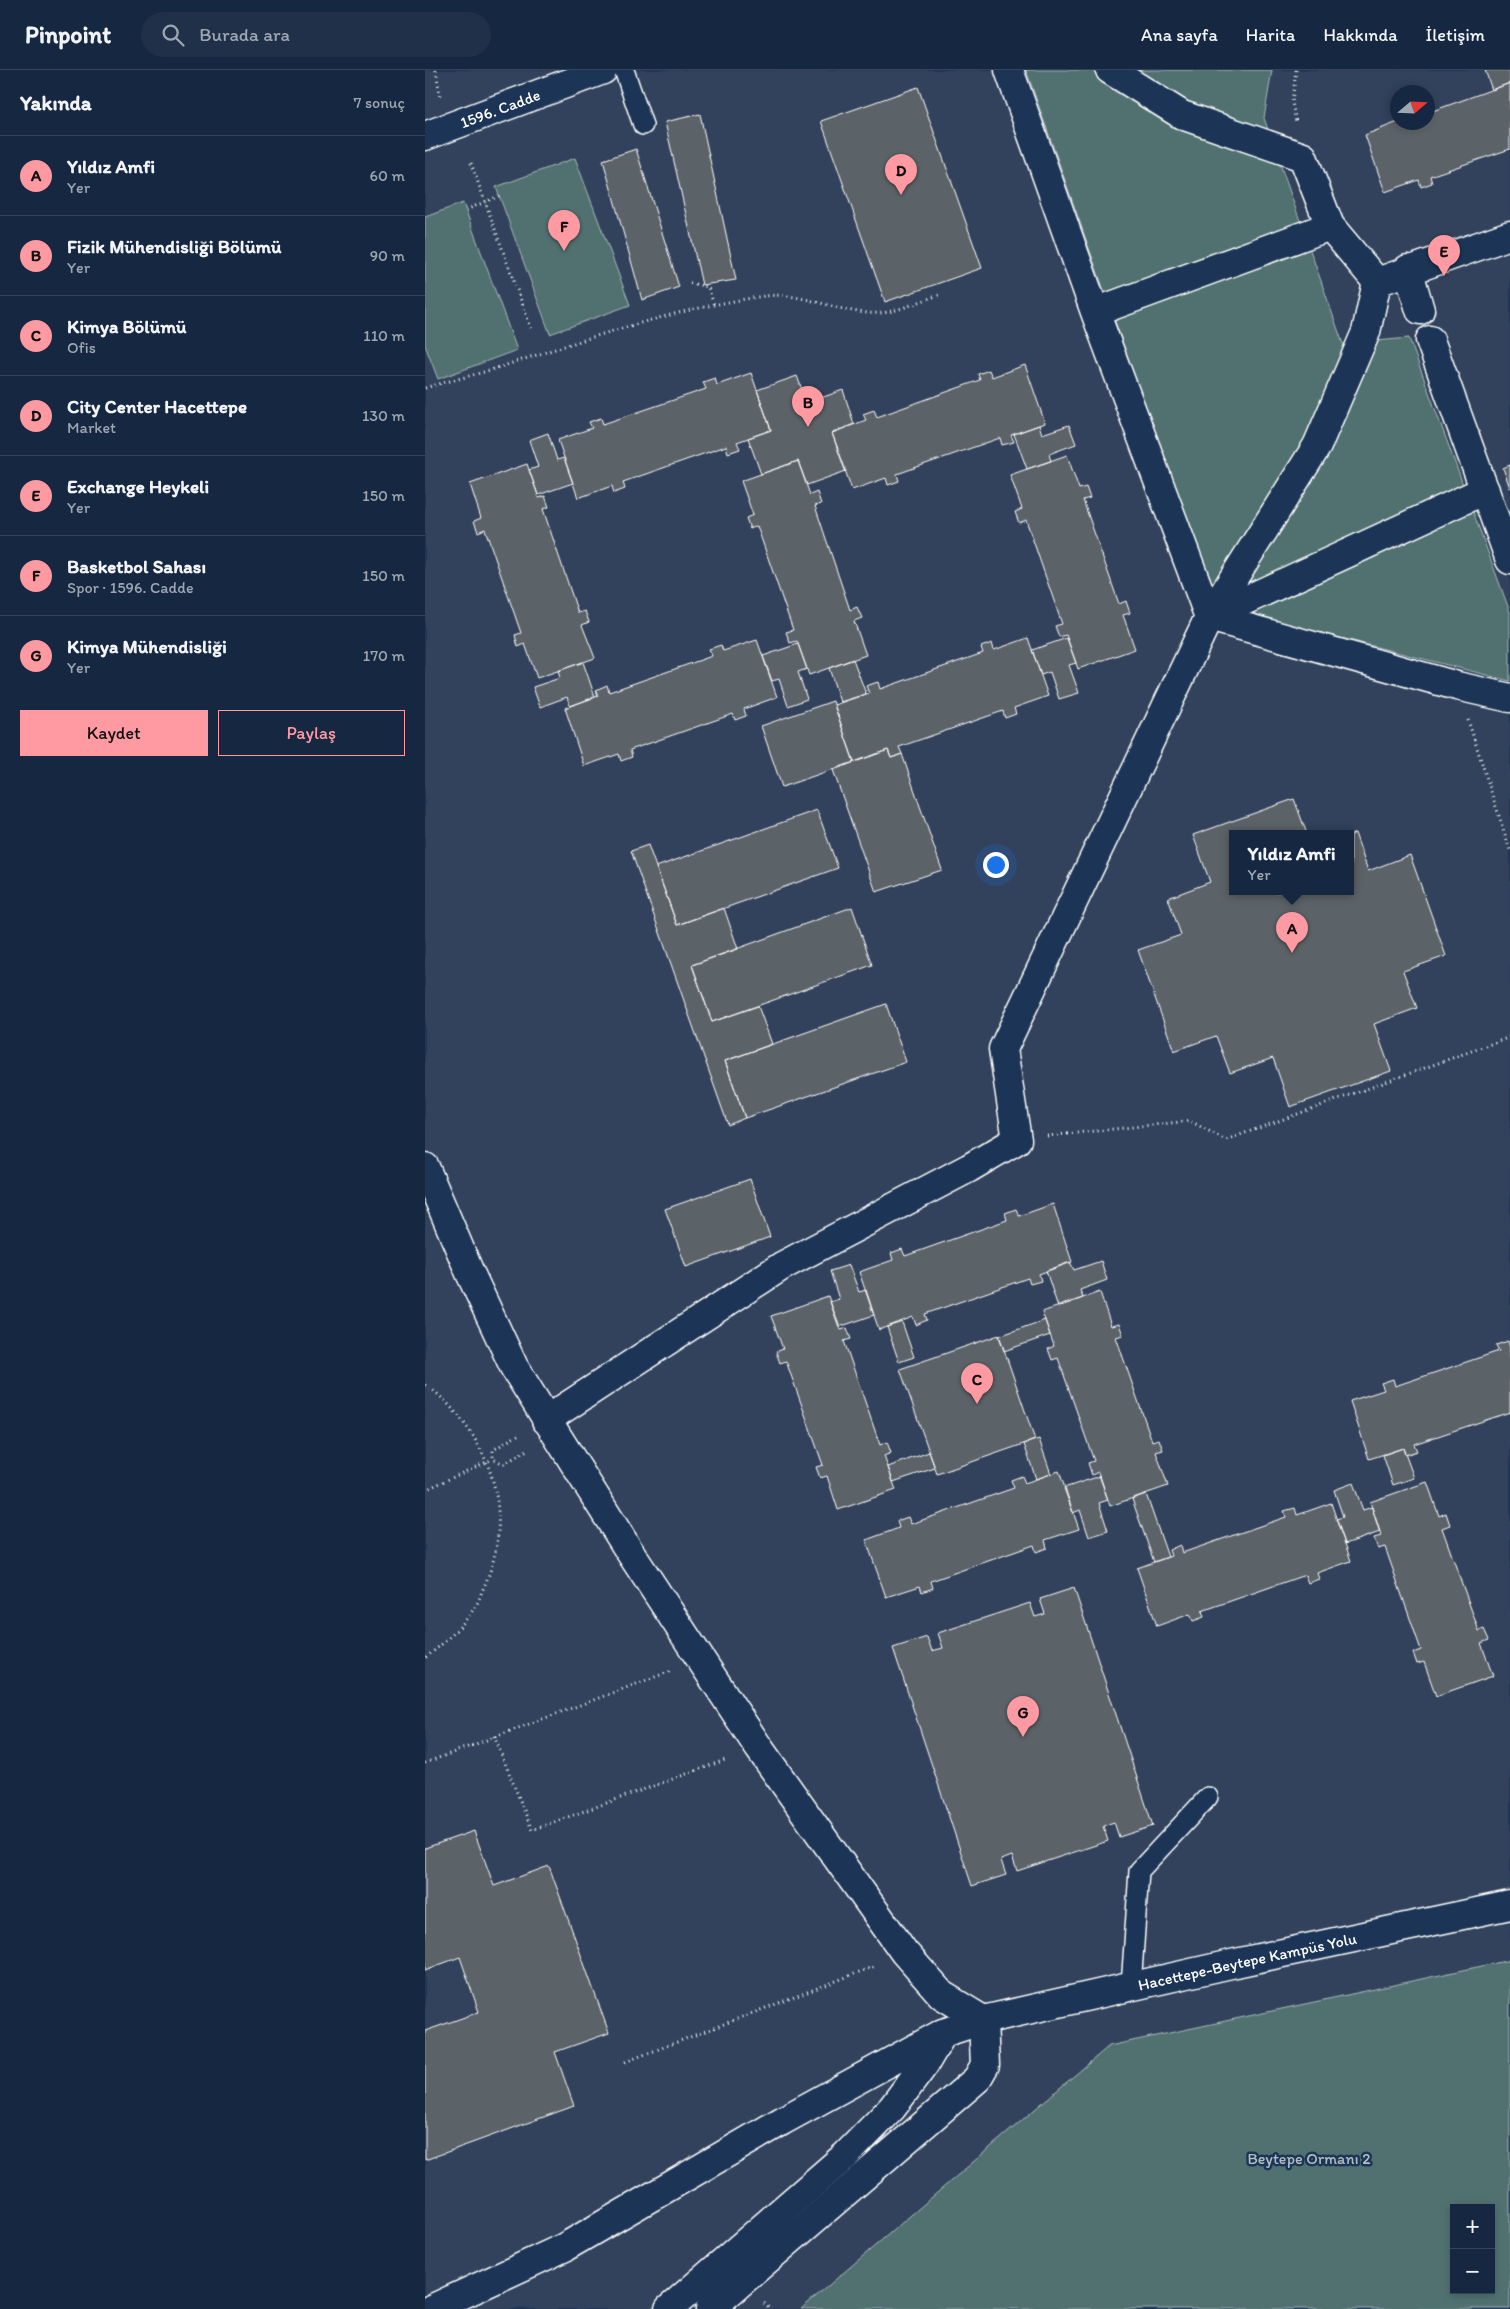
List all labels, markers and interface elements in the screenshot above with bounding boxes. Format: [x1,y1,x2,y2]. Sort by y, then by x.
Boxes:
search box [141,12,491,57]
text: Pinpoint [25,20,111,49]
icon: search [159,21,187,49]
text: Burada ara [199,23,290,46]
text: Ana sayfa [1141,24,1218,46]
text: Harita [1246,24,1295,46]
text: Hakkında [1323,24,1398,46]
text: İletişim [1426,24,1485,46]
street label: 1596. Cadde [458,85,543,132]
north arrow [1390,85,1435,130]
text: Yakında [20,90,92,115]
text: 7 sonuç [353,93,405,112]
pin: D [885,154,917,195]
text: Yıldız Amfi [67,155,155,178]
text: A [31,166,41,185]
text: 60 m [370,166,405,185]
text: Yer [67,178,90,197]
pin: F [548,210,580,251]
text: Fizik Mühendisliği Bölümü [67,235,281,258]
pin: E [1428,235,1460,276]
text: B [31,246,41,265]
text: 90 m [370,246,405,265]
text: Yer [67,258,90,277]
text: Kimya Bölümü [67,315,187,338]
text: C [31,326,41,345]
text: 110 m [363,326,405,345]
text: Ofis [67,338,96,357]
pin: B [792,386,824,427]
text: City Center Hacettepe [67,395,247,418]
text: D [31,406,41,425]
text: 130 m [362,406,405,425]
text: Market [67,418,116,437]
text: Exchange Heykeli [67,475,209,498]
text: E [32,486,40,505]
text: 150 m [362,486,405,505]
text: Yer [67,498,90,517]
text: Basketbol Sahası [67,555,206,578]
text: F [32,566,40,585]
text: 150 m [362,566,405,585]
text: Spor · 1596. Cadde [67,578,194,597]
text: Kimya Mühendisliği [67,635,227,658]
text: G [30,646,42,665]
text: 170 m [363,646,405,665]
text: Yer [67,658,90,677]
button: Kaydet [20,710,208,756]
button: Paylaş [218,710,405,756]
popup [1229,830,1354,895]
text: Yıldız Amfi [1247,842,1336,865]
your location [983,852,1009,878]
text: Yer [1247,865,1271,884]
pin: A [1276,912,1308,953]
pin: C [961,1363,993,1404]
pin: G [1007,1696,1039,1737]
street label: Hacettepe-Beytepe Kampüs Yolu [1136,1929,1359,1995]
park label: Beytepe Ormanı 2 [1247,2149,1371,2168]
map controls [1450,2204,1495,2294]
button: + [1450,2204,1495,2249]
button: − [1450,2249,1495,2294]

